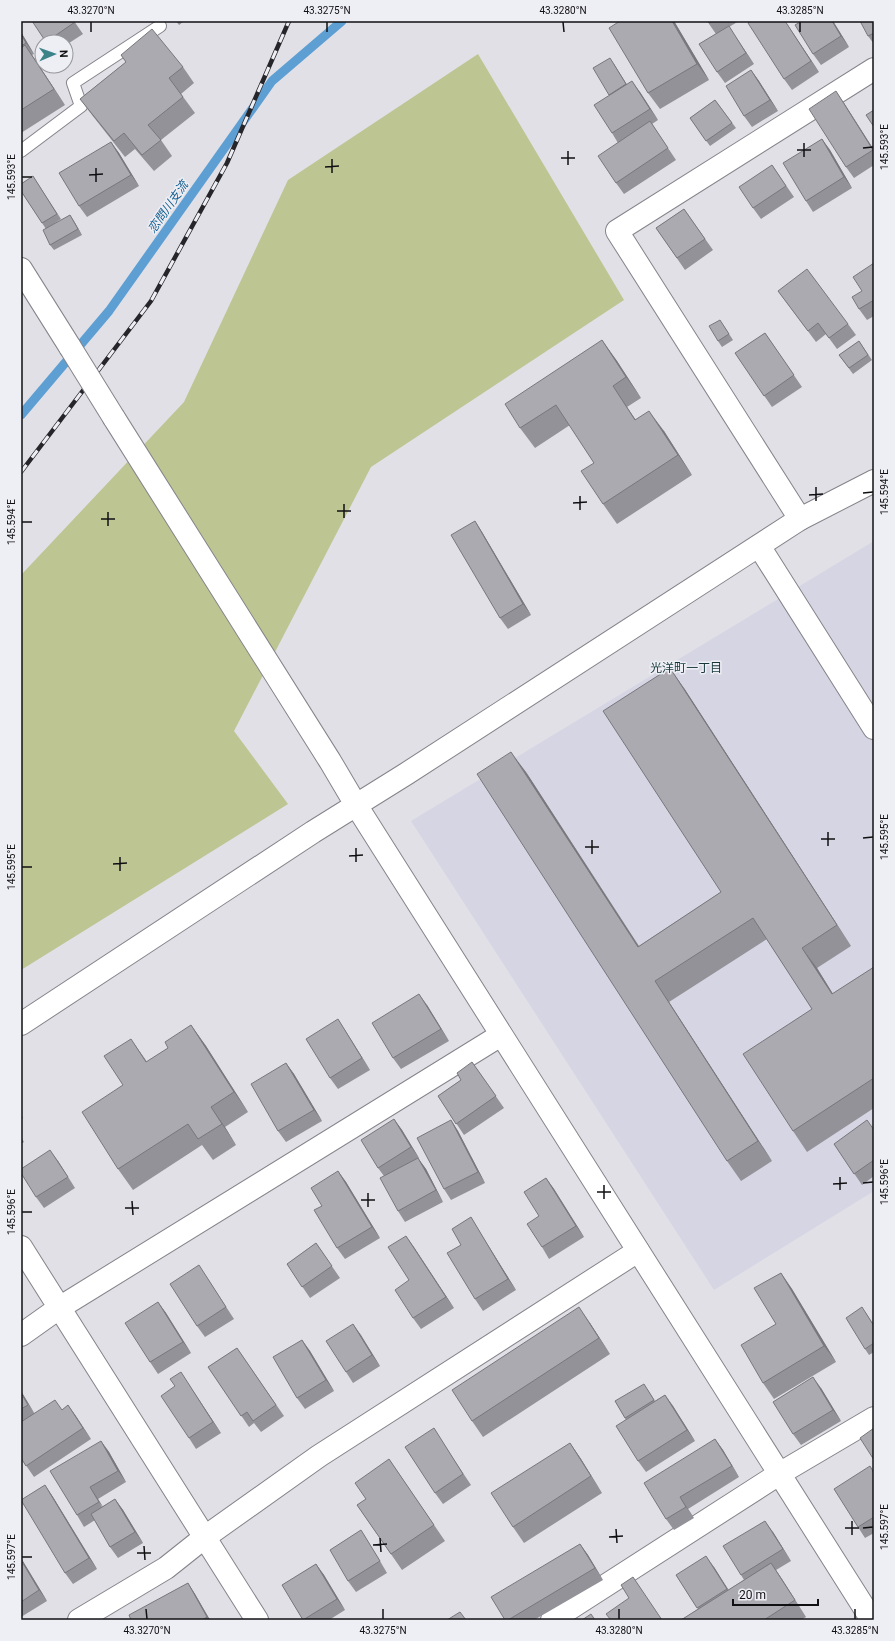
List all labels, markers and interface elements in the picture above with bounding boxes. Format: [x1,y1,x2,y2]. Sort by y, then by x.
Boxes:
text: 43.3270°N [67,5,115,16]
text: 43.3275°N [303,5,351,16]
text: 43.3280°N [539,5,587,16]
text: 43.3285°N [776,5,824,16]
north arrow [34,34,74,74]
text: N [57,50,70,58]
text: 145.593°E [879,124,890,170]
text: 145.593°E [6,154,17,200]
water label: 恋問川支流 [145,177,192,236]
text: 145.594°E [879,469,890,515]
text: 145.594°E [6,499,17,545]
district label: 光洋町一丁目 [650,661,722,675]
text: 145.595°E [879,814,890,860]
text: 145.595°E [6,844,17,890]
text: 145.596°E [879,1159,890,1205]
text: 145.596°E [6,1189,17,1235]
text: 145.597°E [879,1504,890,1550]
text: 145.597°E [6,1534,17,1580]
scale bar [733,1581,818,1607]
text: 20 m [739,1588,766,1602]
text: 43.3270°N [123,1625,171,1636]
text: 43.3275°N [359,1625,407,1636]
text: 43.3280°N [595,1625,643,1636]
text: 43.3285°N [831,1625,879,1636]

